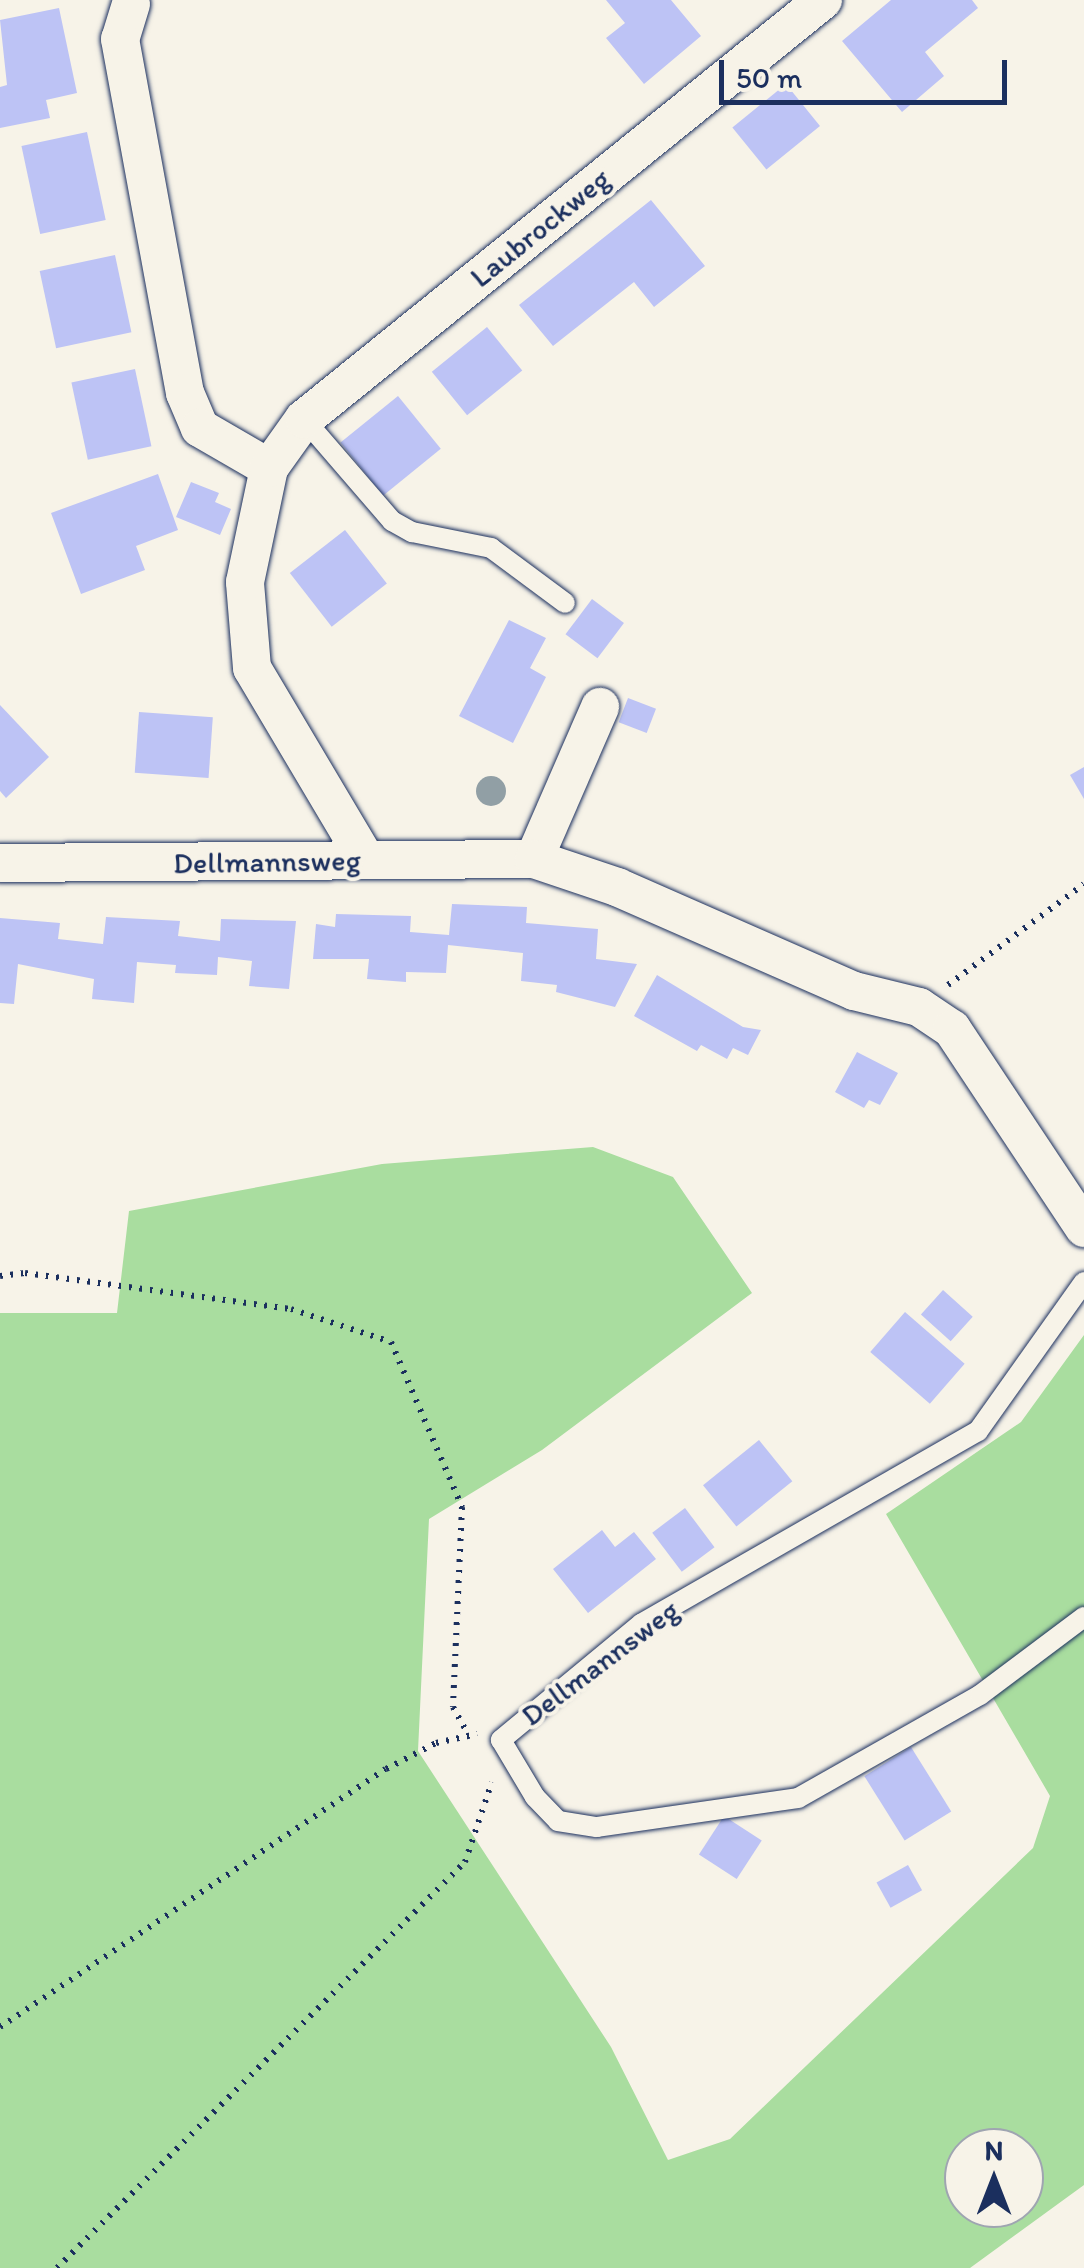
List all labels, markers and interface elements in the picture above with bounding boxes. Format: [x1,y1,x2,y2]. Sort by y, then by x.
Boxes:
scale bar [724,40,1012,102]
text: 50 m [736,59,802,96]
street label: Laubrockweg [463,161,617,295]
street label: Dellmannsweg [173,842,361,882]
street label: Dellmannsweg [514,1592,686,1734]
north arrow [944,2128,1044,2228]
text: N [985,2133,1003,2167]

